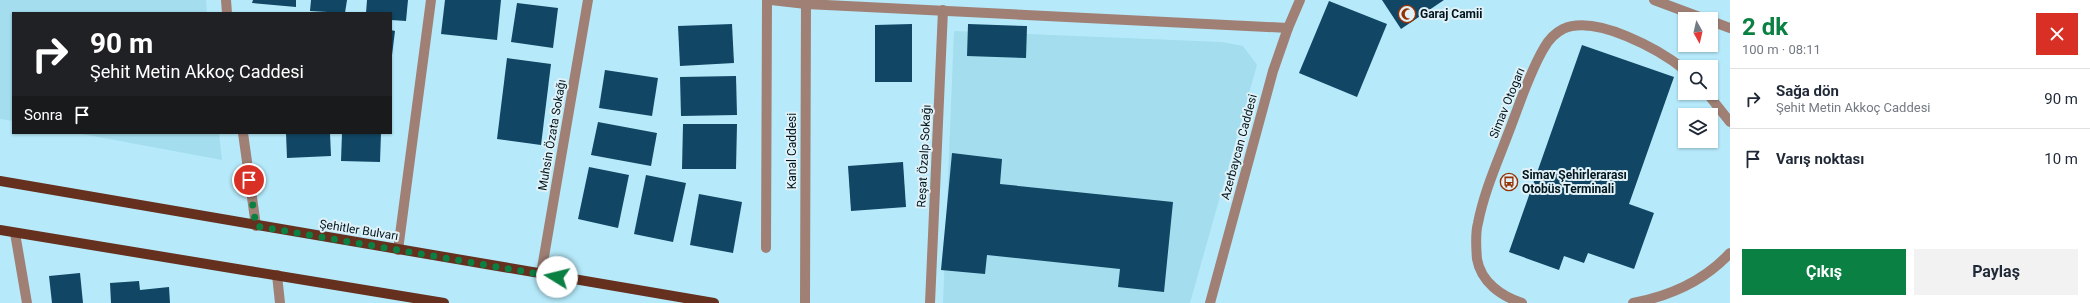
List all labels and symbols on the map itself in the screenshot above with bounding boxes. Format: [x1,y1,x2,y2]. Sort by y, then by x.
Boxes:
mosque icon: Garaj Camii [1397,4,1417,24]
place label: Garaj Camii [1420,7,1482,21]
north arrow [1678,12,1718,52]
street label: Simav Otogarı [1486,66,1528,140]
street label: Muhsin Özata Sokağı [534,78,569,192]
street label: Azerbaycan Caddesi [1218,93,1260,201]
street label: Reşat Özalp Sokağı [913,104,934,208]
street label: Kanal Caddesi [785,113,799,189]
pin [232,163,266,197]
place label: Simav Şehirlerarası Otobüs Terminali [1522,168,1627,196]
bus stop icon: Simav Şehirlerarası Otobüs Terminali [1499,172,1519,192]
street label: Şehitler Bulvarı [319,217,399,243]
position arrow [536,256,578,298]

